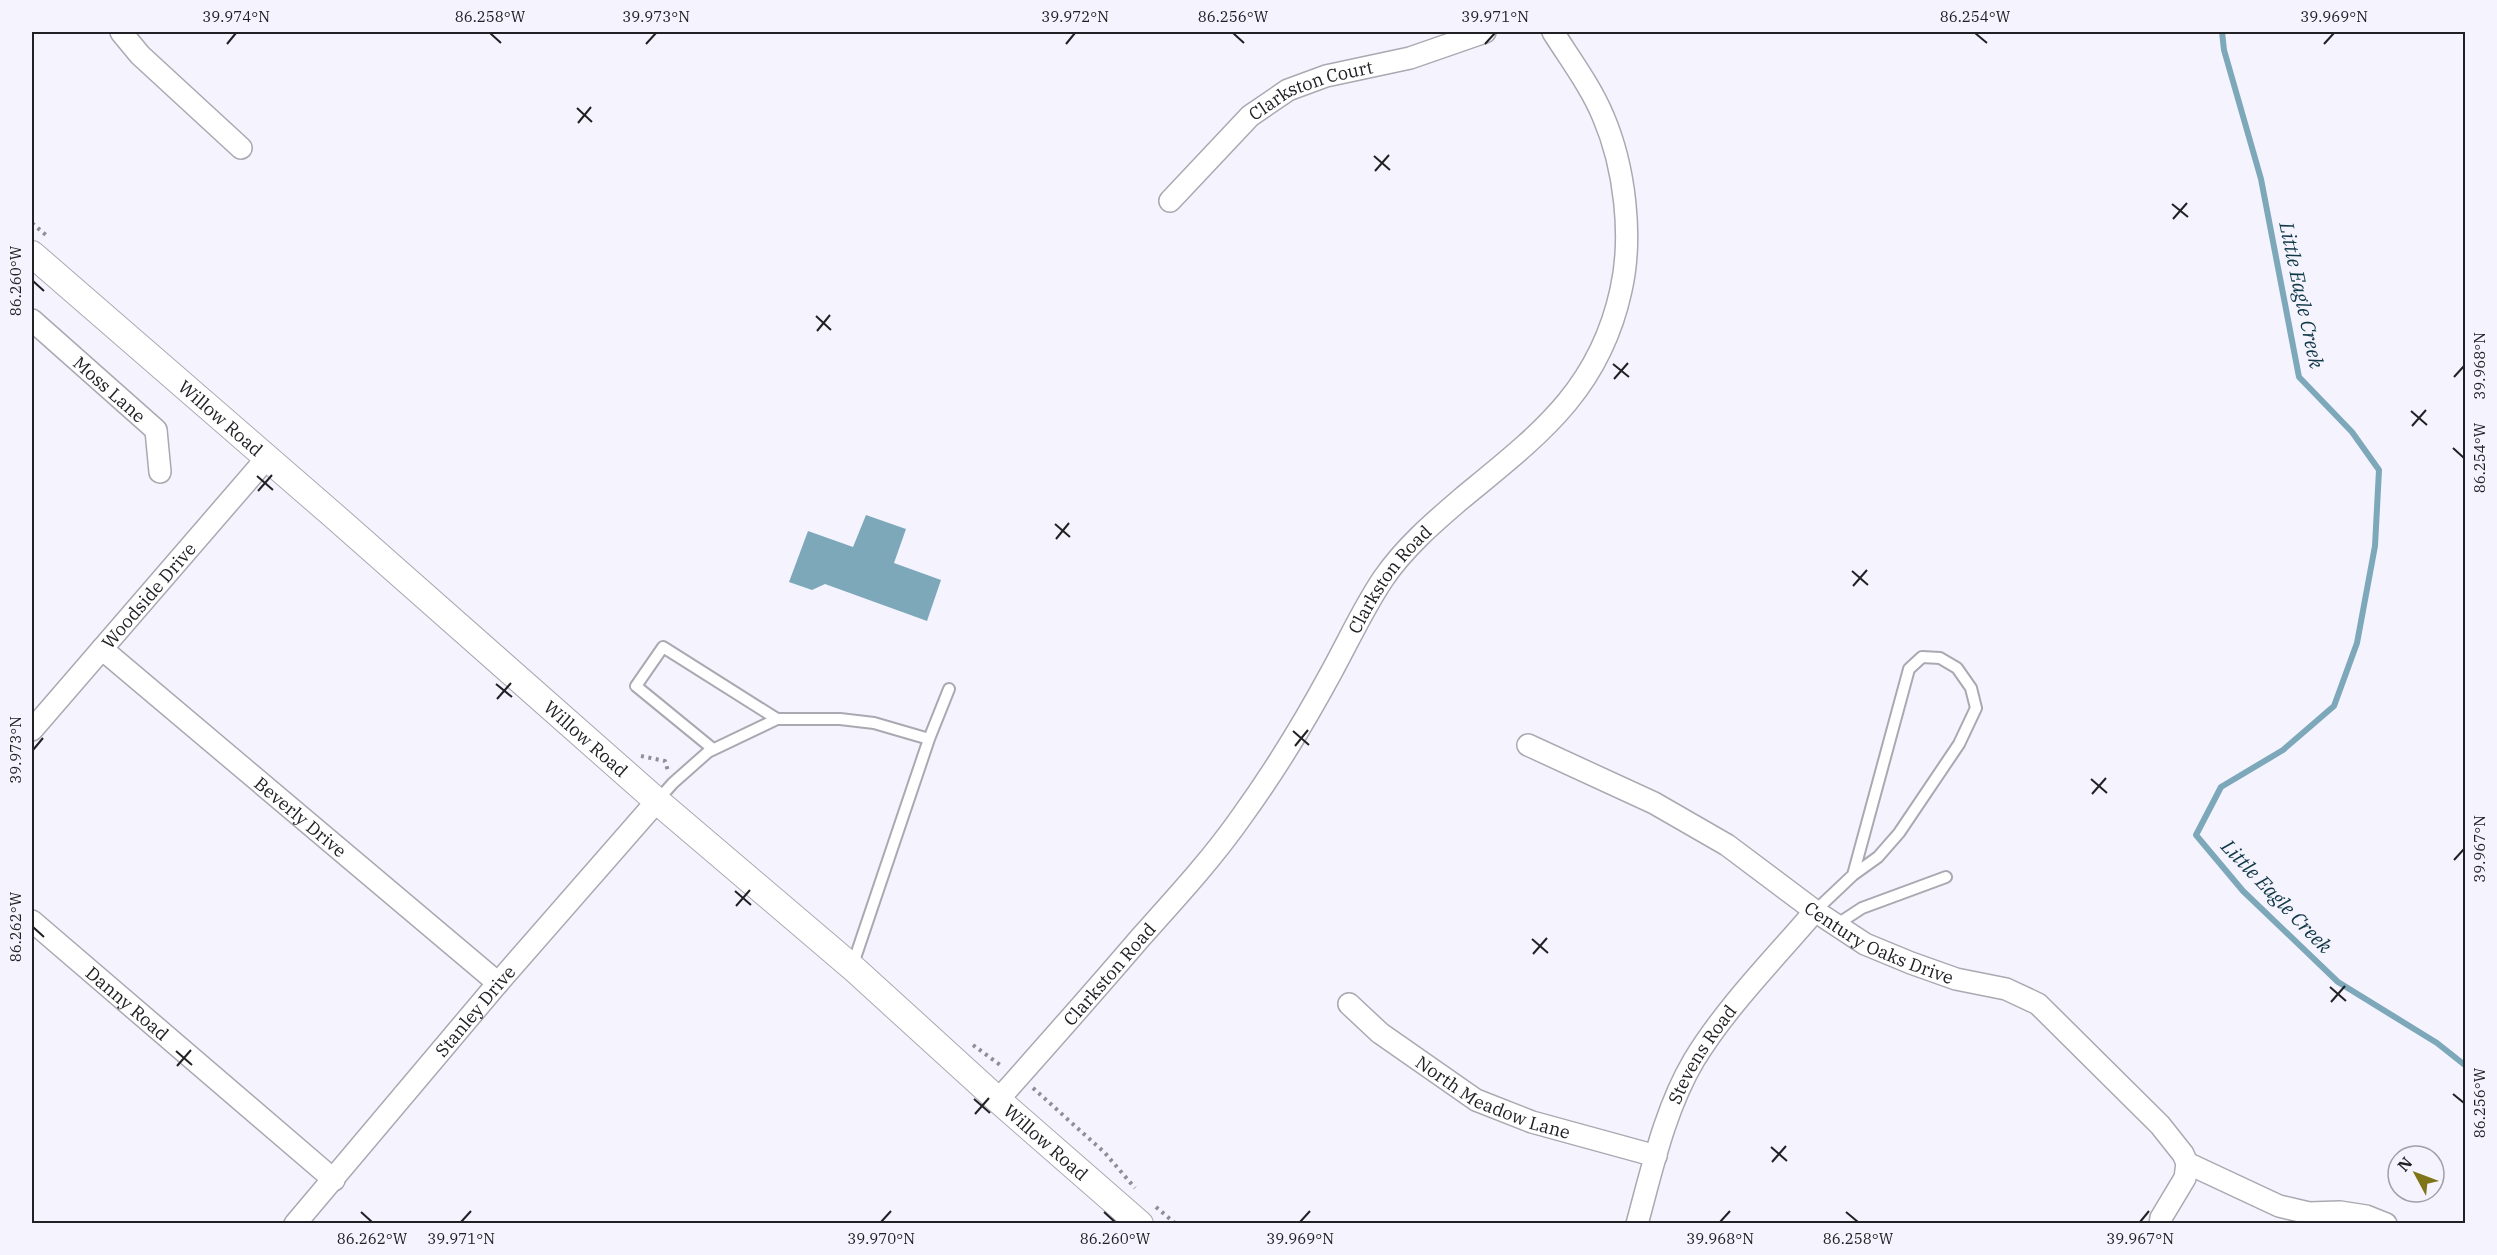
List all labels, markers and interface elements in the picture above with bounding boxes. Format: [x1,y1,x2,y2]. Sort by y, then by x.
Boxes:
text: 39.974°N [202,7,270,26]
text: 86.258°W [455,7,526,26]
text: 39.973°N [622,7,690,26]
text: 39.972°N [1041,7,1109,26]
text: 86.256°W [1198,7,1269,26]
text: 39.971°N [1461,7,1529,26]
text: 86.254°W [1940,7,2011,26]
text: 39.969°N [2300,7,2368,26]
street label: Clarkston Court [1244,55,1375,125]
water label: Little Eagle Creek [2273,218,2331,371]
text: 86.260°W [6,245,25,316]
text: 39.968°N [2470,332,2489,400]
street label: Moss Lane [69,351,151,427]
street label: Willow Road [174,375,268,461]
text: 86.254°W [2470,422,2489,493]
street label: Clarkston Road [1342,520,1436,637]
street label: Woodside Drive [96,537,200,653]
street label: Willow Road [539,695,633,782]
text: 39.973°N [6,716,25,784]
street label: Beverly Drive [250,771,352,862]
text: 39.967°N [2470,815,2489,883]
water label: Little Eagle Creek [2215,832,2339,959]
text: 86.262°W [6,891,25,962]
street label: Century Oaks Drive [1800,896,1957,989]
street label: Clarkston Road [1058,918,1160,1030]
street label: Stanley Drive [430,960,520,1061]
street label: Danny Road [81,961,174,1045]
street label: Stevens Road [1663,1000,1741,1107]
street label: North Meadow Lane [1411,1050,1573,1144]
text: 86.256°W [2470,1067,2489,1138]
street label: Willow Road [999,1099,1093,1185]
north arrow [2386,1144,2446,1204]
text: N [2393,1153,2416,1175]
text: 86.262°W [337,1229,408,1248]
text: 39.971°N [427,1229,495,1248]
text: 39.970°N [847,1229,915,1248]
text: 86.260°W [1080,1229,1151,1248]
text: 39.969°N [1266,1229,1334,1248]
text: 39.968°N [1686,1229,1754,1248]
text: 86.258°W [1823,1229,1894,1248]
text: 39.967°N [2106,1229,2174,1248]

